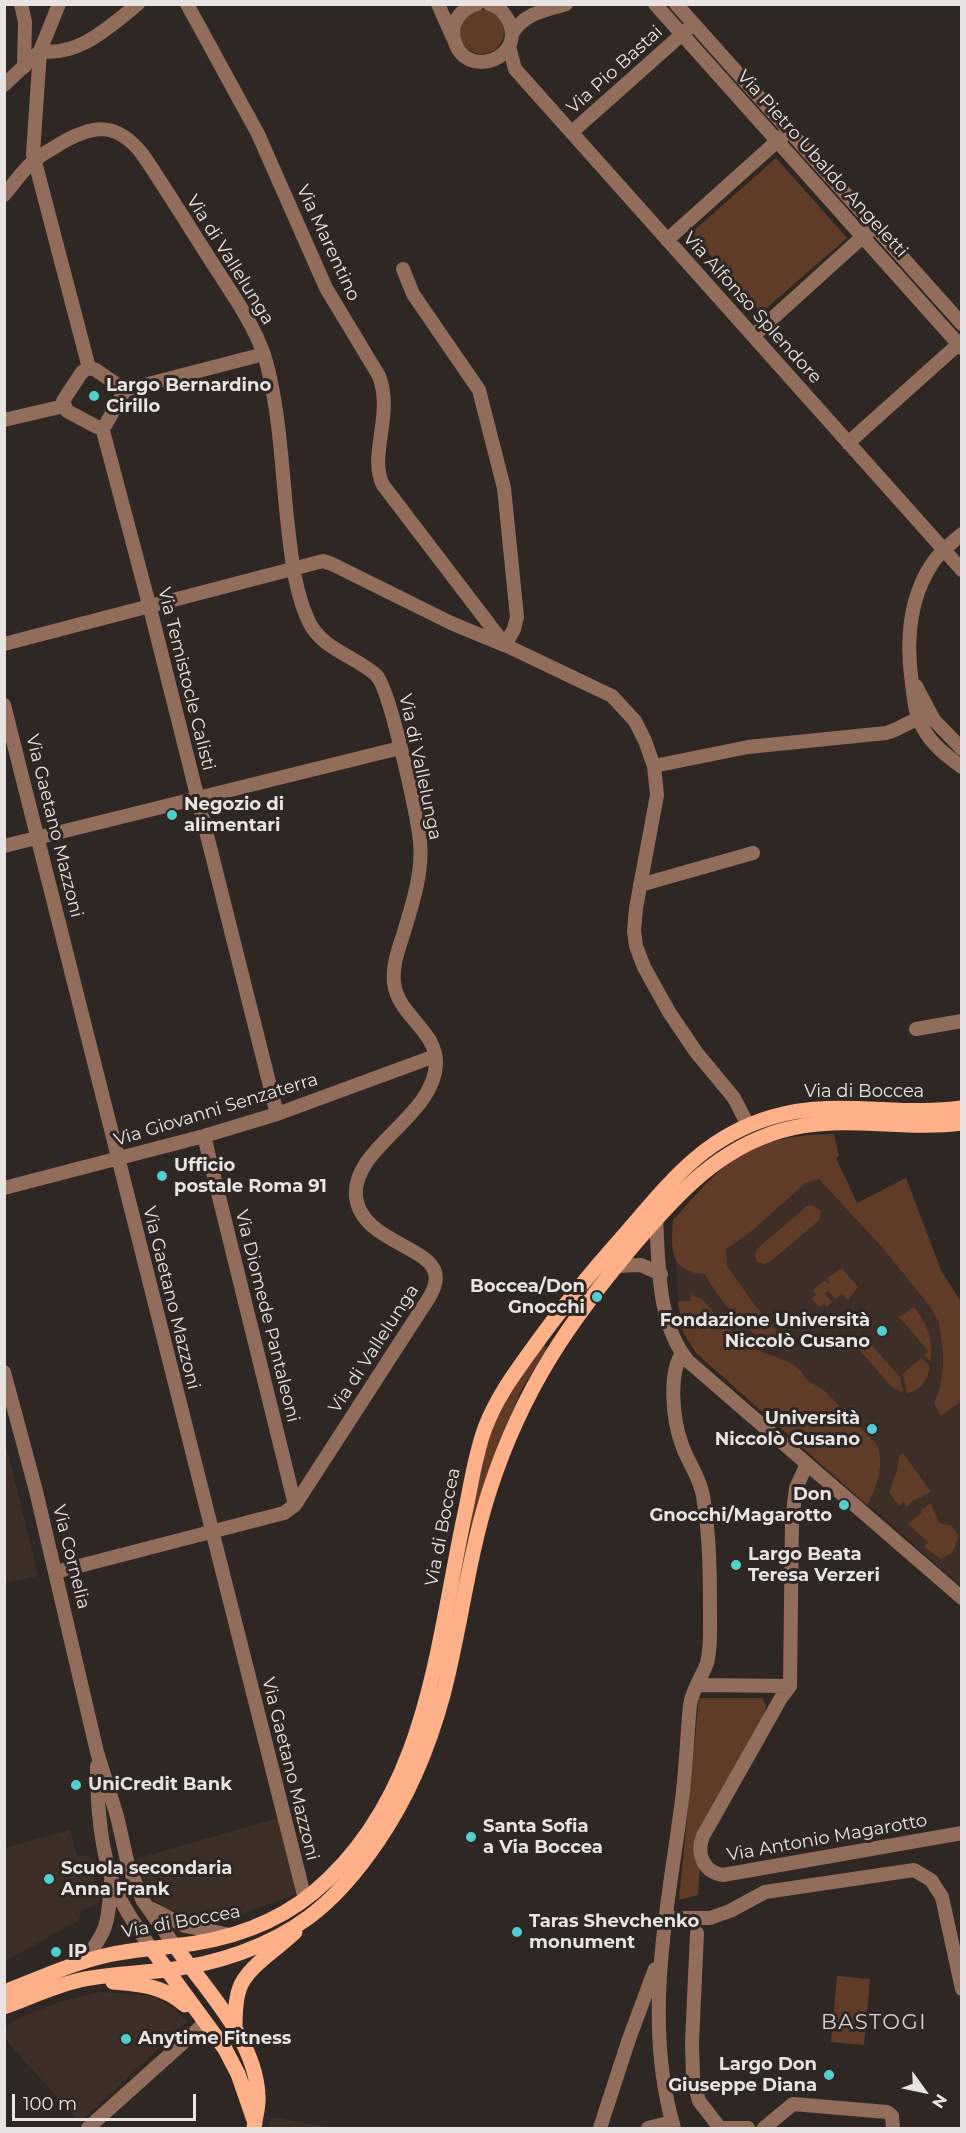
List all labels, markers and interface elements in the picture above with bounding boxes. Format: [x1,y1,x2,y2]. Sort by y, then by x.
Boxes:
street label: Via Pio Bastai [563,21,667,119]
street label: Via Pietro Ubaldo Angeletti [732,66,912,262]
street label: Via Marentino [292,181,364,305]
street label: Via di Vallelunga [181,191,279,329]
street label: Via Alfonso Splendore [678,228,826,388]
place label: Largo Bernardino Cirillo [106,375,271,418]
marker: Largo Bernardino Cirillo [87,389,101,403]
street label: Via Temistocle Calisti [153,585,219,773]
street label: Via di Vallelunga [394,692,446,842]
street label: Via Gaetano Mazzoni [21,732,87,920]
place label: Negozio di alimentari [184,794,284,836]
marker: Negozio di alimentari [165,808,179,822]
street label: Via Giovanni Senzaterra [111,1069,321,1151]
street label: Via di Boccea [804,1081,924,1103]
place label: Ufficio postale Roma 91 [174,1155,327,1198]
marker: Ufficio postale Roma 91 [155,1169,169,1183]
street label: Via Gaetano Mazzoni [138,1204,204,1392]
street label: Via Diomede Pantaleoni [230,1208,304,1424]
place label: Boccea/Don Gnocchi [470,1276,585,1318]
street label: Via di Vallelunga [324,1281,424,1417]
marker: Boccea/Don Gnocchi [590,1290,604,1304]
place label: Fondazione Università Niccolò Cusano [660,1310,870,1352]
marker: Fondazione Università Niccolò Cusano [875,1324,889,1338]
place label: Università Niccolò Cusano [715,1408,860,1450]
marker: Università Niccolò Cusano [865,1422,879,1436]
street label: Via di Boccea [421,1466,465,1588]
place label: Don Gnocchi/Magarotto [649,1484,832,1526]
marker: Don Gnocchi/Magarotto [837,1498,851,1512]
street label: Via Cornelia [48,1503,94,1611]
place label: Largo Beata Teresa Verzeri [748,1544,880,1586]
marker: Largo Beata Teresa Verzeri [729,1558,743,1572]
street label: Via Gaetano Mazzoni [257,1675,323,1863]
place label: UniCredit Bank [88,1774,232,1796]
marker: UniCredit Bank [69,1778,83,1792]
street label: Via Antonio Magarotto [725,1810,929,1866]
place label: Santa Sofia a Via Boccea [483,1816,603,1858]
marker: Santa Sofia a Via Boccea [464,1830,478,1844]
place label: Scuola secondaria Anna Frank [61,1858,232,1900]
marker: Scuola secondaria Anna Frank [42,1872,56,1886]
street label: Via di Boccea [120,1901,242,1943]
place label: Taras Shevchenko monument [529,1911,699,1954]
marker: Taras Shevchenko monument [510,1925,524,1939]
place label: IP [68,1941,87,1963]
marker: IP [49,1945,63,1959]
district label: BASTOGI [821,2010,927,2036]
place label: Anytime Fitness [138,2028,291,2050]
marker: Anytime Fitness [119,2032,133,2046]
place label: Largo Don Giuseppe Diana [668,2054,817,2096]
north arrow [894,2061,954,2121]
marker: Largo Don Giuseppe Diana [822,2068,836,2082]
scale bar [15,2082,200,2120]
text: N [928,2090,951,2112]
text: 100 m [23,2093,77,2115]

